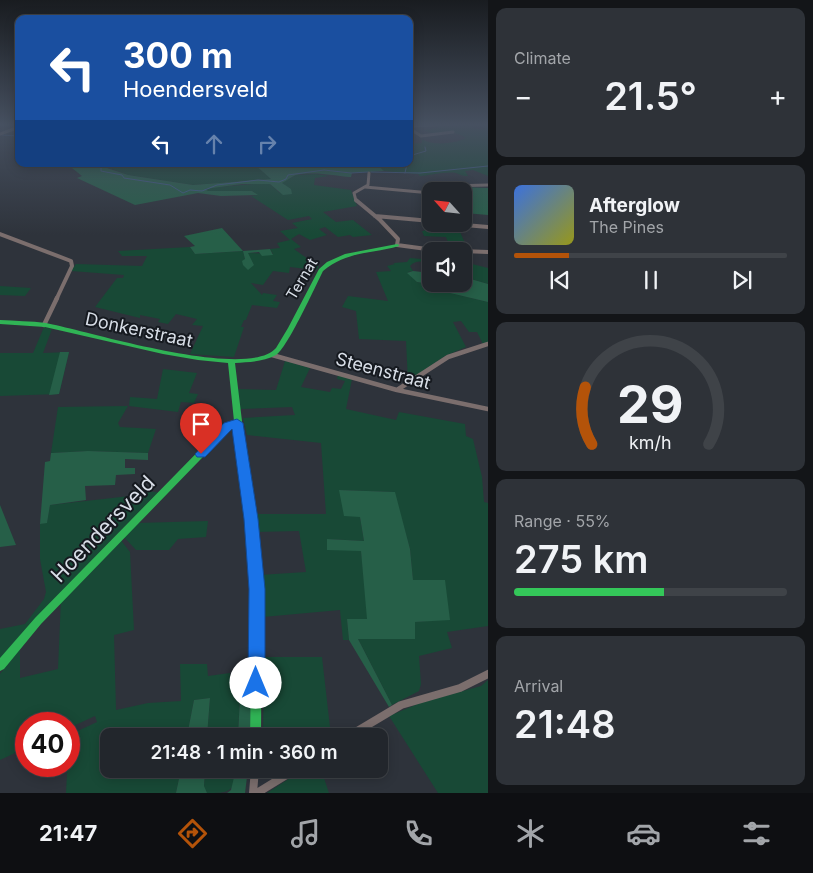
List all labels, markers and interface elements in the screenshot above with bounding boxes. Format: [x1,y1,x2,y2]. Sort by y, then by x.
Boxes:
text: 300 m [123,34,233,76]
icon: left [40,35,105,100]
text: Climate [514,48,571,68]
text: 21.5° [604,73,697,119]
text: Hoendersveld [123,76,268,102]
text: − [514,79,533,113]
text: + [768,79,787,113]
icon: left [147,130,175,158]
icon: ahead [200,130,228,158]
icon: right [253,130,281,158]
north arrow [422,182,472,232]
map controls [422,182,472,292]
text: Afterglow [589,194,680,217]
text: The Pines [589,217,664,237]
button: sound [422,242,472,292]
street label: Ternat [282,254,321,303]
icon: previous [546,266,574,294]
icon: pause [637,266,665,294]
icon: next [728,266,756,294]
street label: Donkerstraat [83,308,195,351]
street label: Steenstraat [333,348,433,393]
text: 29 [617,373,684,436]
pin [180,403,222,454]
icon: arrive [187,410,215,438]
text: km/h [629,432,672,453]
street label: Hoendersveld [46,470,160,587]
text: Range · 55% [514,511,611,531]
text: 275 km [514,536,649,582]
position arrow [229,656,281,708]
text: Arrival [514,676,563,696]
text: 21:48 [514,701,616,747]
speed limit sign: 40 [15,712,80,777]
text: 21:48 · 1 min · 360 m [150,741,338,764]
icon: directions [175,816,210,851]
icon: music [288,816,323,851]
icon: phone [401,816,436,851]
icon: climate [513,816,548,851]
icon: car [626,816,661,851]
icon: filters [739,816,774,851]
text: 21:47 [39,820,97,846]

